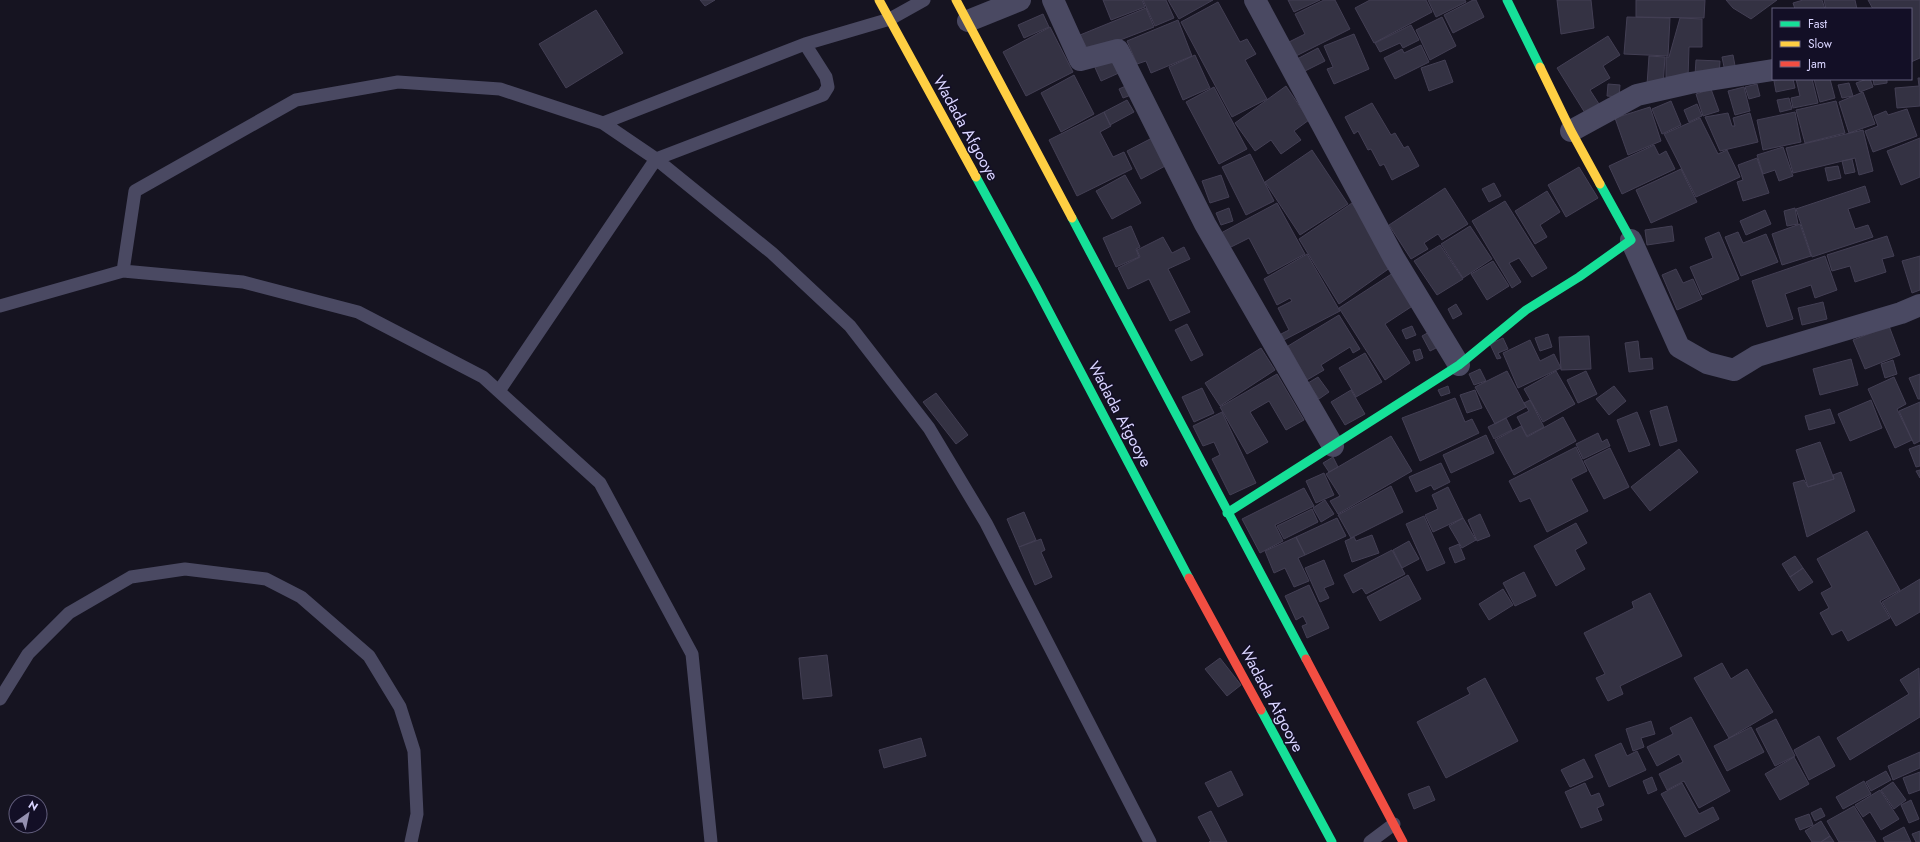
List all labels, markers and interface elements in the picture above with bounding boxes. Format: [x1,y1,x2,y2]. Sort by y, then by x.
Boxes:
legend [1772,8,1912,80]
text: Fast [1808,15,1827,33]
text: Slow [1808,35,1833,53]
text: Jam [1806,55,1826,73]
street label: Wadada Afgooye [928,71,1004,185]
street label: Wadada Afgooye [1082,357,1158,471]
street label: Wadada Afgooye [1234,642,1310,756]
north arrow [8,794,48,834]
text: N [25,797,41,815]

